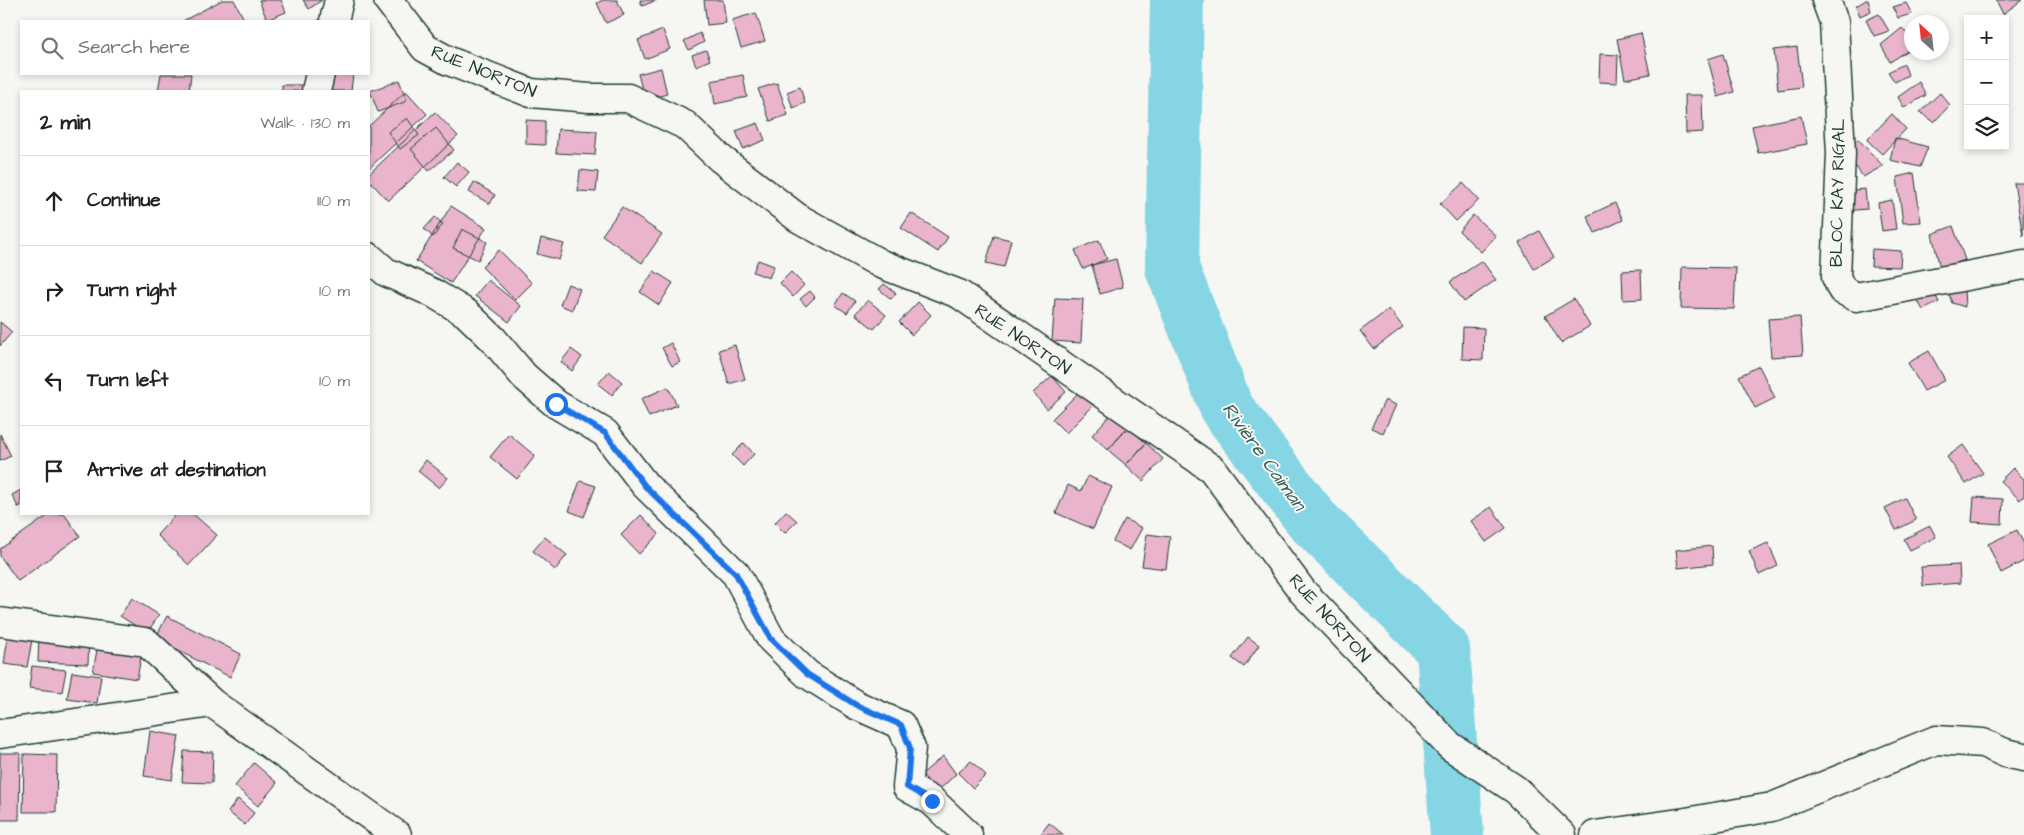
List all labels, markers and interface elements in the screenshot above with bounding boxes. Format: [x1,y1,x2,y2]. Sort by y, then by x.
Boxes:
north arrow [1904,15,1949,60]
map controls [1964,15,2009,150]
button: + [1964,15,2009,60]
search box [20,20,370,75]
icon: search [38,34,66,62]
text: Search here [78,34,190,61]
street label: RUE NORTON [427,39,540,104]
button: − [1964,60,2009,105]
button: layers [1964,105,2009,150]
text: 2 min [40,108,90,137]
text: Walk · 130 m [260,112,350,134]
street label: BLOC KAY RIGAL [1824,118,1851,267]
icon: ahead [40,187,68,215]
text: Continue [87,187,161,214]
text: 110 m [317,190,350,212]
icon: right [40,277,68,305]
text: Turn right [87,277,176,304]
text: 10 m [319,280,350,302]
street label: RUE NORTON [969,298,1076,381]
icon: left [40,367,68,395]
text: Turn left [87,367,168,394]
text: 10 m [319,370,350,392]
route start [545,393,568,416]
water label: Rivière Caiman [1215,397,1313,518]
icon: arrive [40,457,68,485]
text: Arrive at destination [87,457,266,484]
street label: RUE NORTON [1283,569,1376,668]
route end [921,790,944,813]

